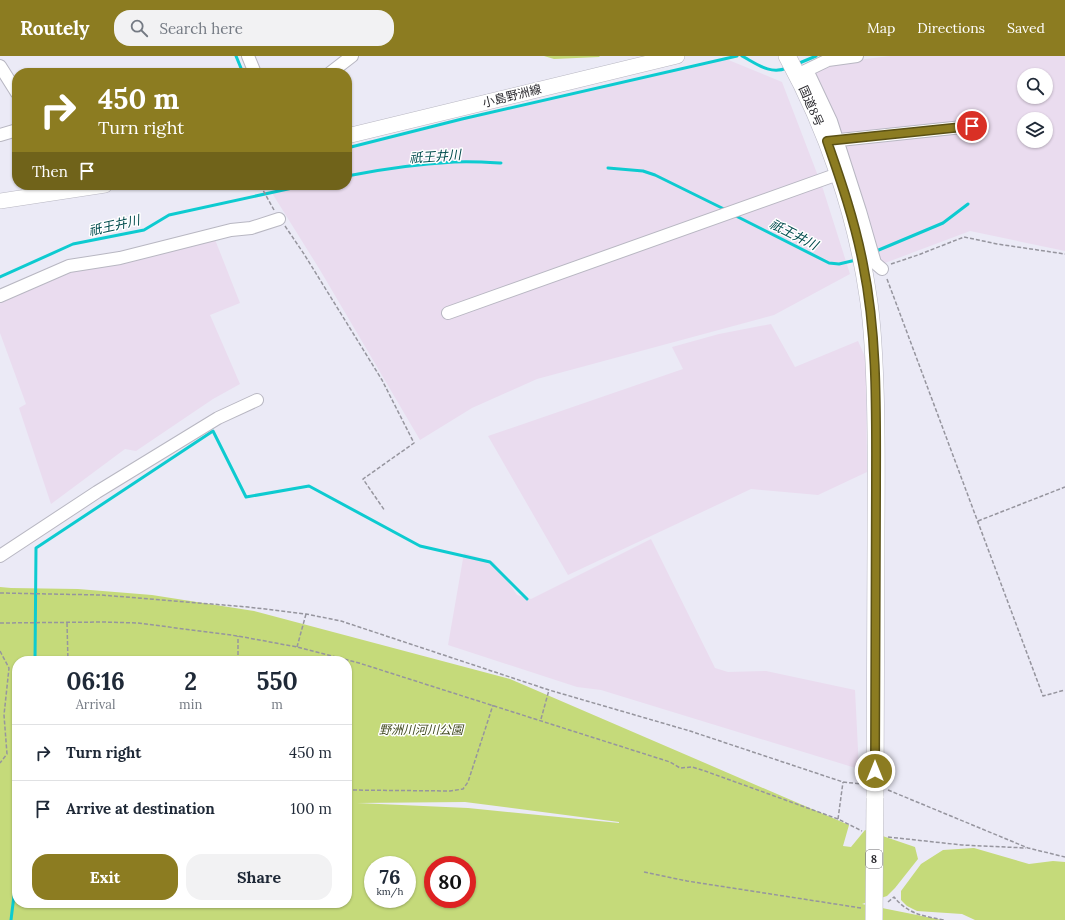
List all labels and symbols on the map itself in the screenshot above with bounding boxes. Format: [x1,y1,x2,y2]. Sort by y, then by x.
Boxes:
street label: 小島野洲線 [481,81,543,110]
street label: 国道8号 [796,83,827,128]
pin [955,109,989,143]
water label: 祇王井川 [408,146,464,167]
water label: 祇王井川 [87,211,143,240]
water label: 祇王井川 [767,215,823,255]
park label: 野洲川河川公園 [379,722,465,737]
position arrow [854,750,896,792]
road number: 8 [866,850,882,868]
speed limit sign: 80 [424,856,476,908]

